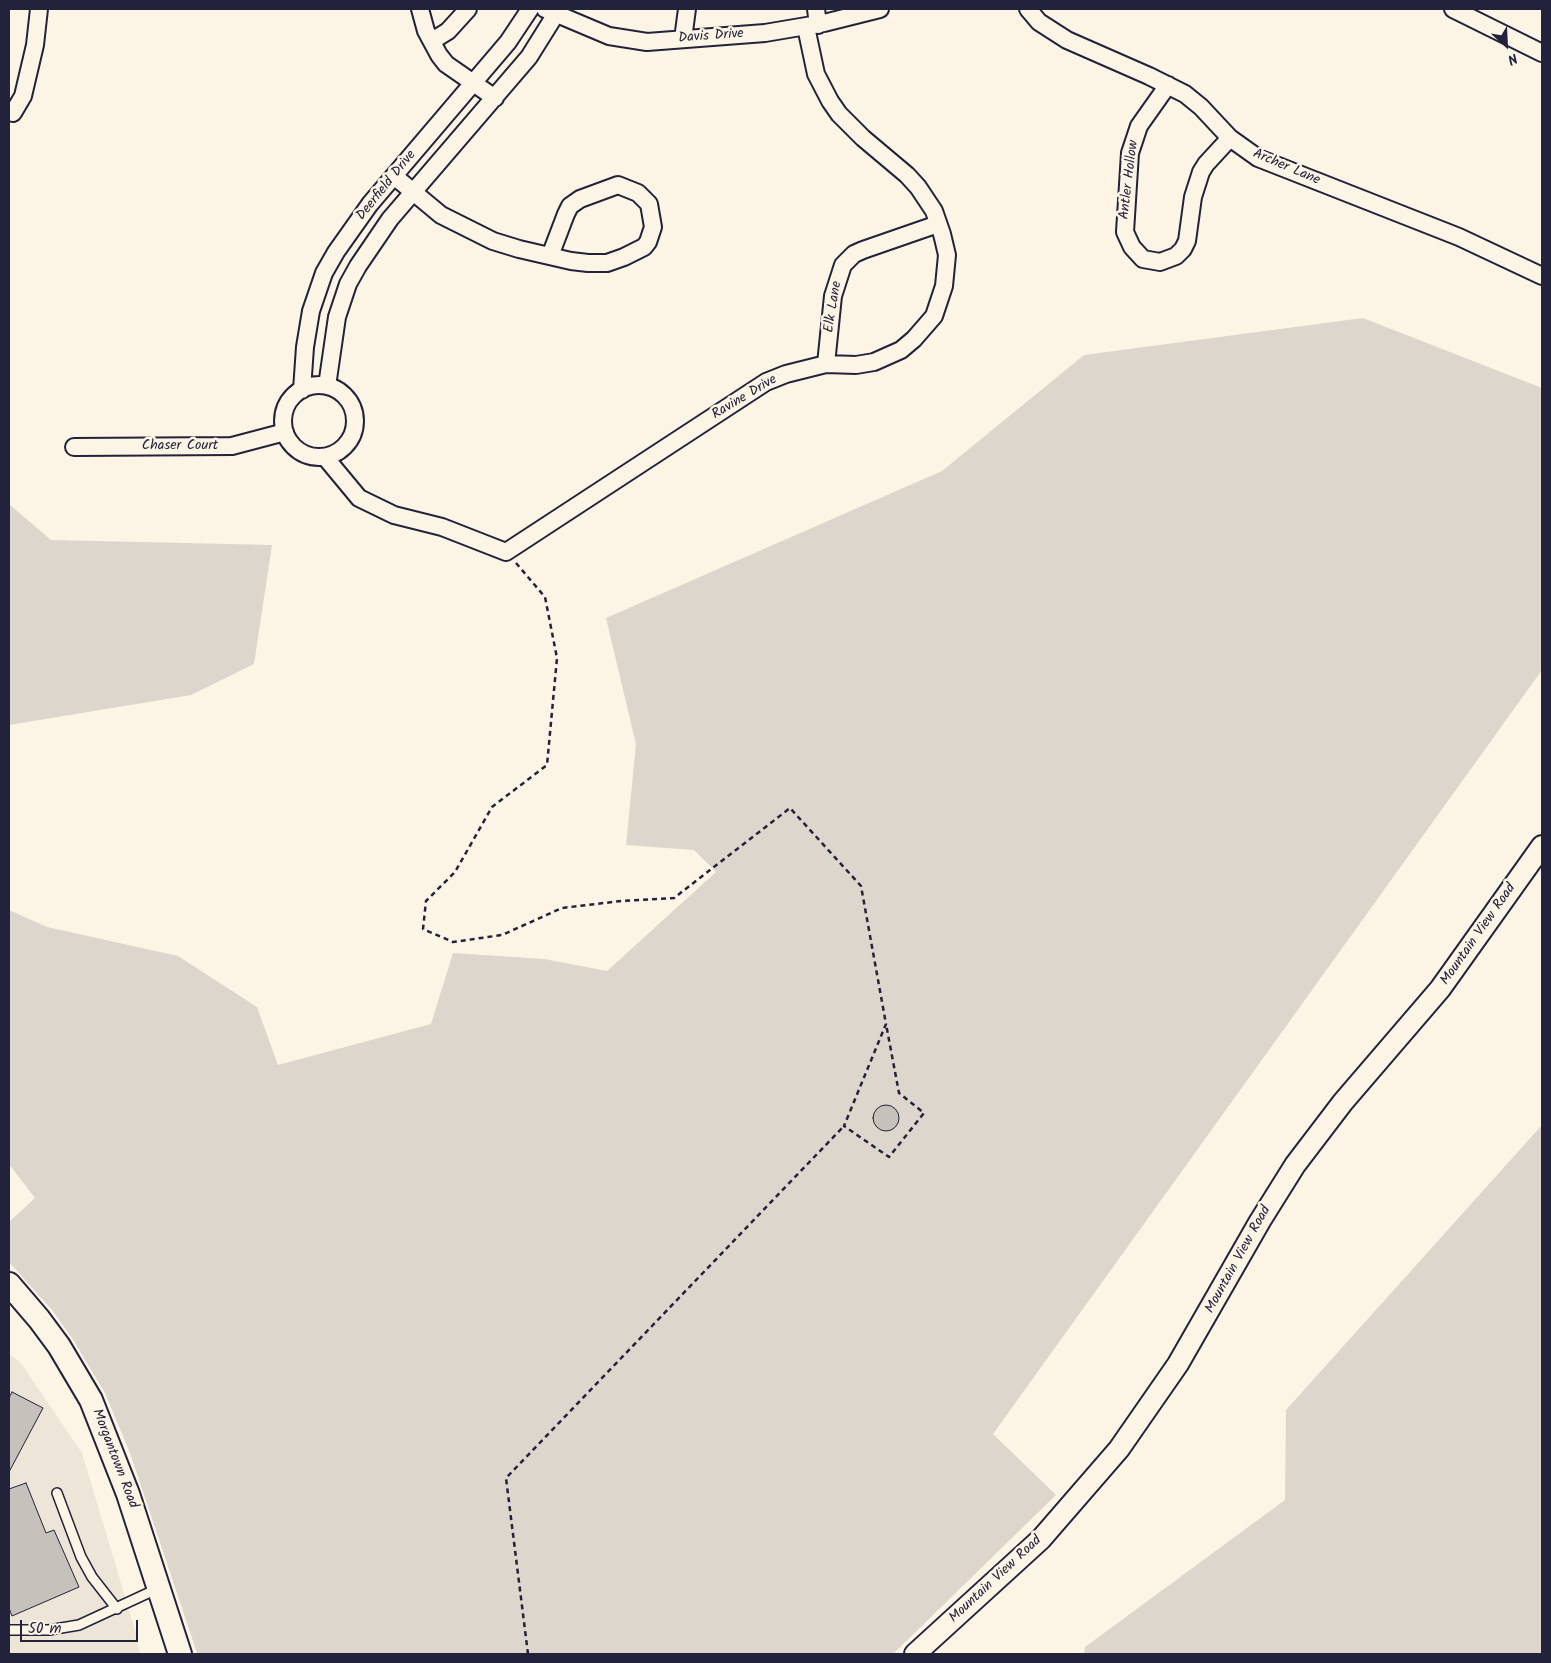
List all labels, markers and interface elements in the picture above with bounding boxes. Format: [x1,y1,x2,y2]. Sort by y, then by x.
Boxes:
north arrow [1481,20,1531,70]
street label: Davis Drive [678,26,744,48]
text: N [1504,47,1521,70]
street label: Antler Hollow [1117,139,1143,221]
street label: Archer Lane [1250,146,1322,190]
street label: Deerfield Drive [354,148,420,224]
street label: Elk Lane [822,280,846,334]
street label: Ravine Drive [710,372,780,424]
street label: Chaser Court [142,439,218,455]
street label: Mountain View Road [1438,881,1520,989]
street label: Mountain View Road [1203,1203,1275,1317]
street label: Morgantown Road [87,1407,141,1511]
street label: Mountain View Road [946,1533,1046,1627]
scale bar [22,1610,140,1642]
text: 50 m [28,1617,62,1641]

